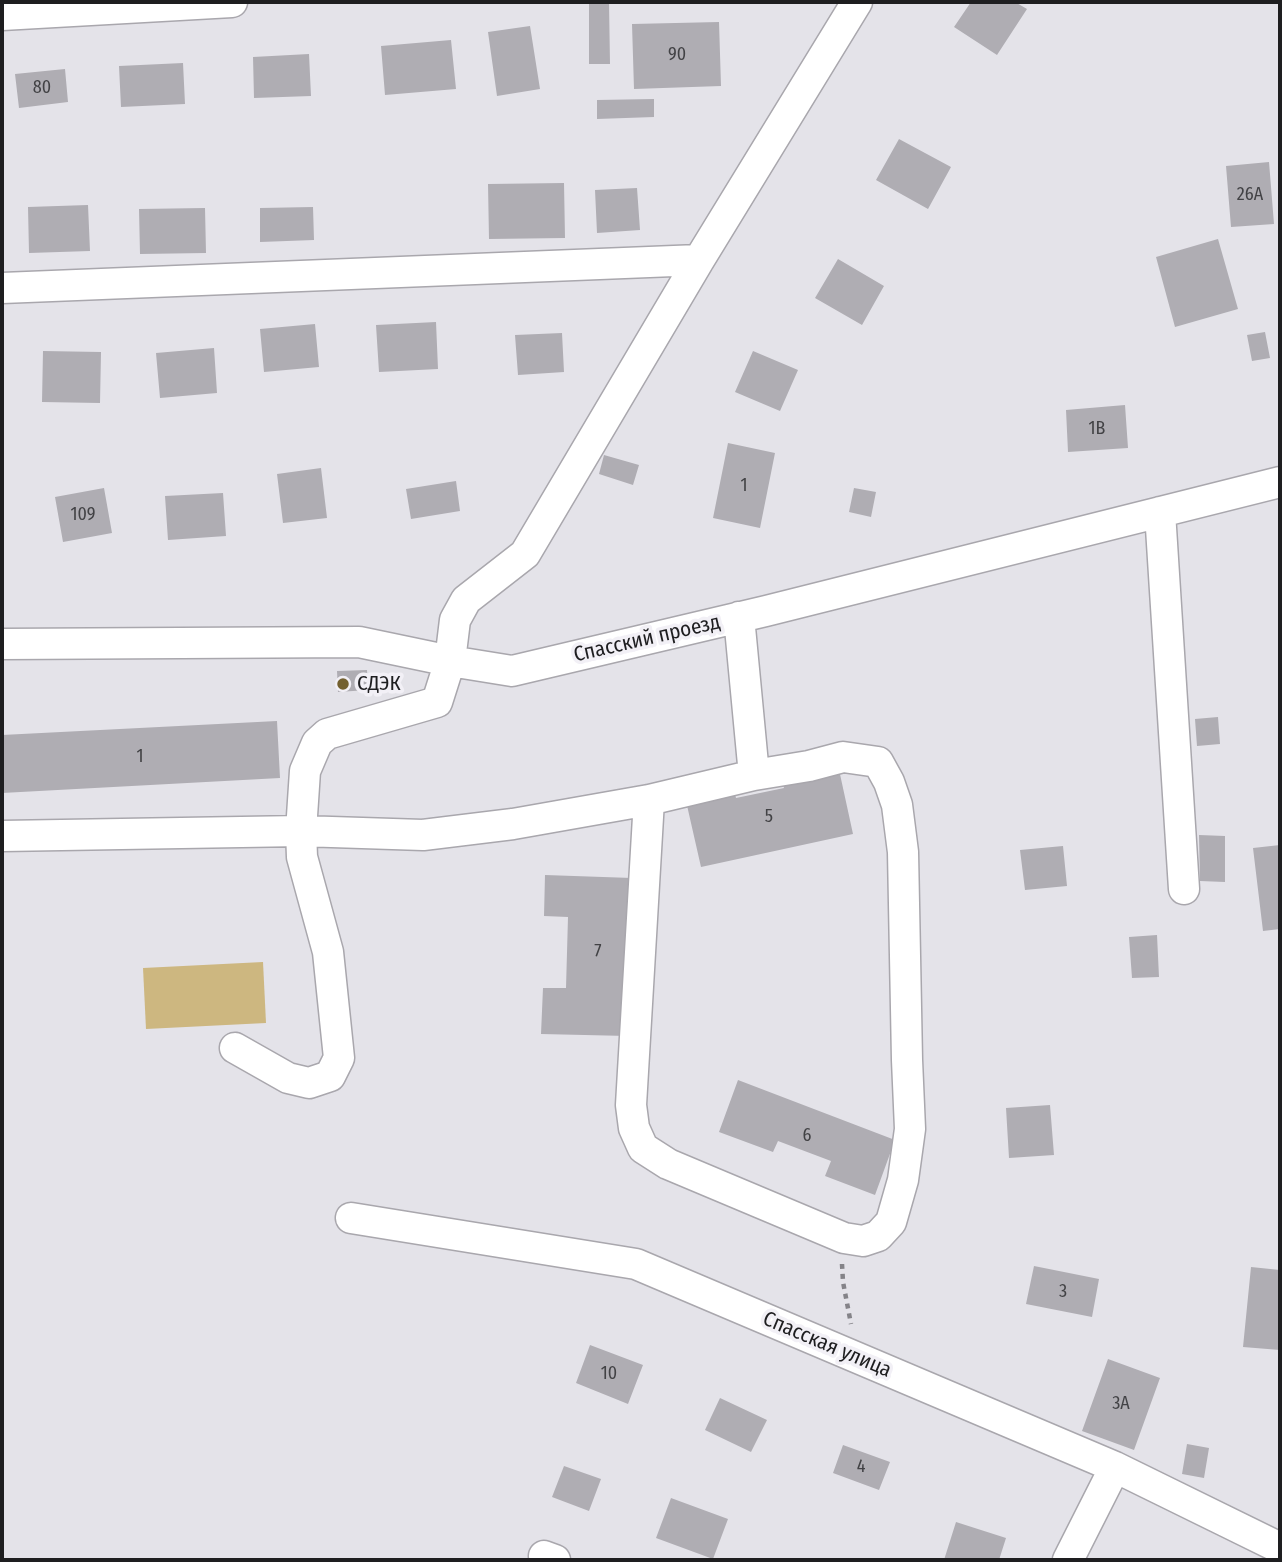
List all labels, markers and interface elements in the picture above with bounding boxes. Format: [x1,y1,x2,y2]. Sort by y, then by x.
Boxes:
house number: 90 [668,44,686,66]
house number: 80 [33,77,51,99]
house number: 26А [1237,184,1263,206]
house number: 1В [1089,418,1105,440]
house number: 1 [740,475,748,497]
house number: 109 [70,504,96,526]
street label: Спасский проезд [571,610,723,668]
place label: СДЭК [357,671,401,697]
marker: СДЭК [335,676,351,692]
house number: 1 [136,746,144,768]
house number: 5 [765,806,773,828]
house number: 7 [594,941,602,963]
house number: 6 [803,1125,811,1147]
house number: 3 [1059,1281,1067,1303]
street label: Спасская улица [759,1307,895,1383]
house number: 10 [601,1363,617,1385]
house number: 3А [1112,1393,1130,1415]
house number: 4 [857,1456,865,1478]

